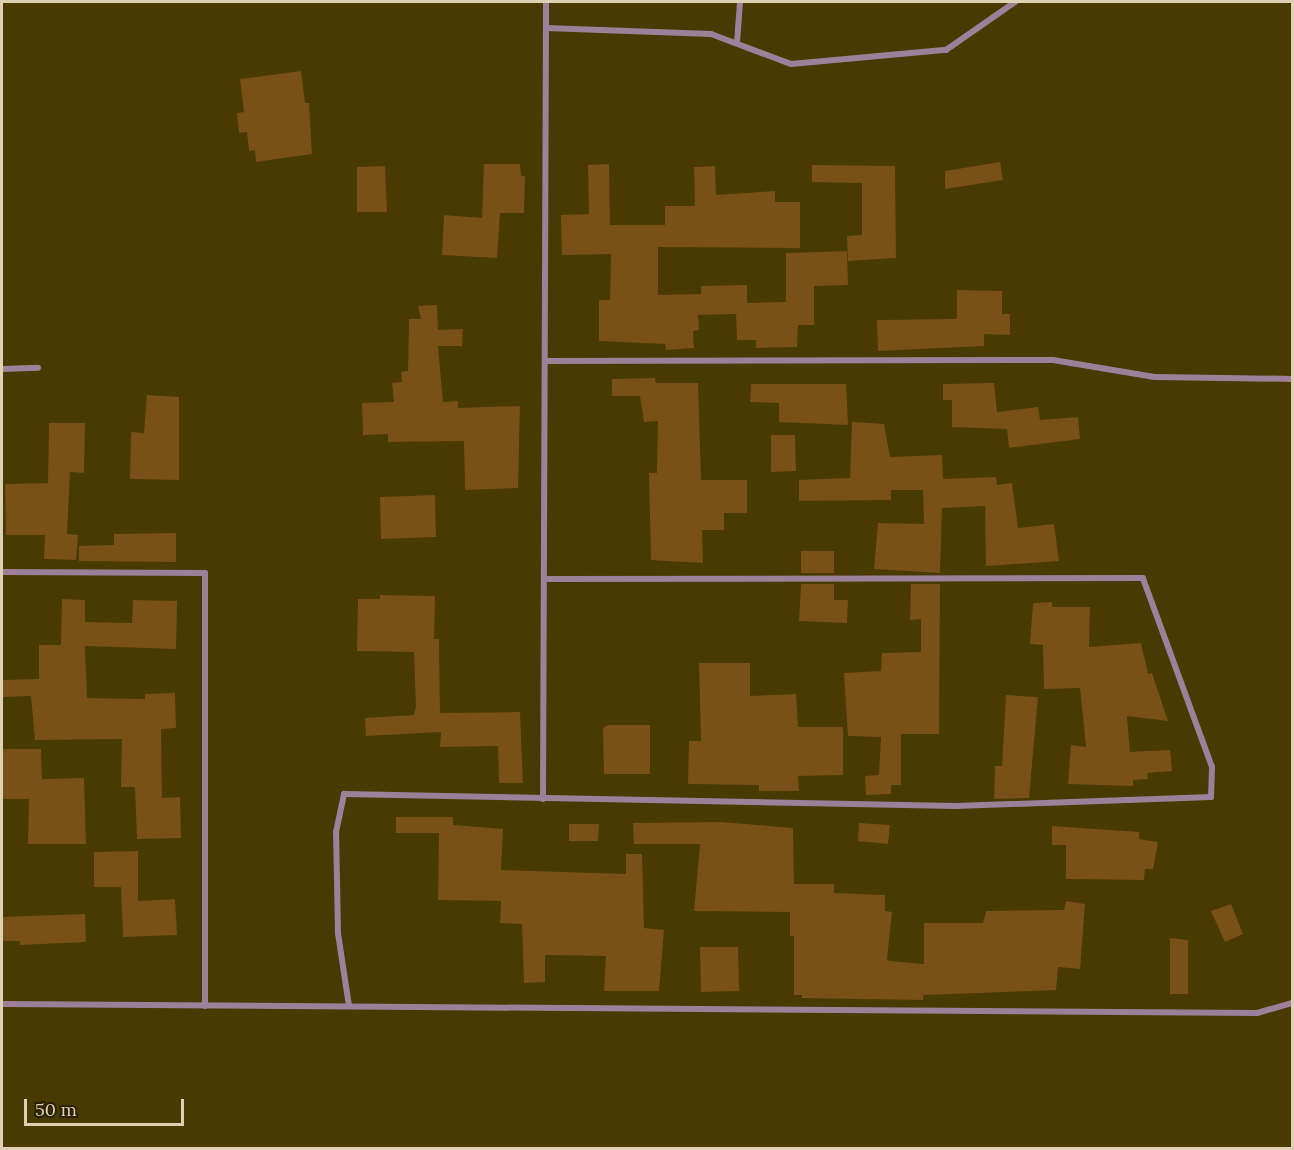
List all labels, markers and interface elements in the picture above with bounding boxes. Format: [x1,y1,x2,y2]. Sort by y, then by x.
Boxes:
scale bar [27,1087,188,1125]
text: 50 m [35,1098,77,1121]

